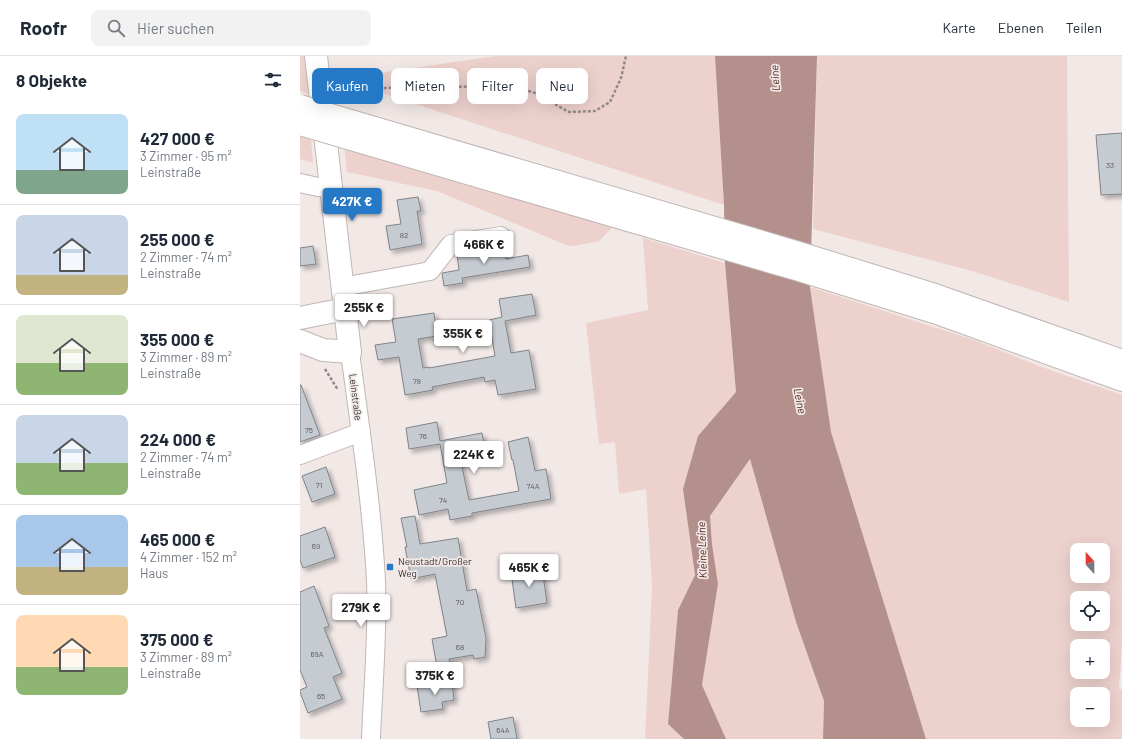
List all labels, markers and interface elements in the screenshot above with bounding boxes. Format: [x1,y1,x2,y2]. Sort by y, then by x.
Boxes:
search box [91,10,371,46]
text: Roofr [20,16,67,39]
icon: search [105,17,127,39]
text: Hier suchen [137,19,214,37]
text: Karte [942,19,976,36]
text: Ebenen [998,19,1044,36]
text: Teilen [1066,19,1102,36]
water label: Leine [767,64,782,91]
chip: Kaufen [312,68,383,104]
chip: Mieten [391,68,459,104]
chip: Filter [467,68,528,104]
chip: Neu [536,68,588,104]
icon: filters [262,69,284,91]
text: 8 Objekte [16,70,87,90]
text: 427 000 € [140,128,215,148]
icon: home [48,130,96,178]
text: 3 Zimmer · 95 m² [140,148,232,164]
house number: 33 [1106,160,1114,170]
text: Leinstraße [140,164,201,180]
pin: 427K € [319,188,385,222]
text: 427K € [332,193,372,209]
text: 255 000 € [140,229,215,249]
house number: 82 [400,230,408,240]
icon: home [48,231,96,279]
pin: 466K € [451,231,517,265]
text: 466K € [464,236,504,252]
text: 2 Zimmer · 74 m² [140,249,232,265]
text: Leinstraße [140,265,201,281]
pin: 255K € [331,294,397,328]
text: 255K € [344,299,384,315]
pin: 355K € [430,320,496,354]
text: 355K € [443,325,483,341]
text: 355 000 € [140,329,214,349]
icon: home [48,331,96,379]
text: 3 Zimmer · 89 m² [140,349,232,365]
text: Leinstraße [140,365,201,381]
street label: Leinstraße [347,373,365,421]
house number: 78 [413,376,421,386]
water label: Leine [792,387,809,415]
house number: 75 [305,425,313,435]
text: 224 000 € [140,429,216,449]
icon: home [48,431,96,479]
house number: 76 [419,431,427,441]
pin: 224K € [441,441,507,475]
text: 224K € [453,446,495,462]
text: 2 Zimmer · 74 m² [140,449,232,465]
text: Leinstraße [140,465,201,481]
house number: 71 [316,480,323,490]
house number: 74A [526,481,540,491]
house number: 74 [439,495,447,505]
water label: Kleine Leine [694,521,709,579]
text: 465 000 € [140,529,215,549]
icon: home [48,531,96,579]
house number: 69 [312,541,320,551]
north arrow [1070,543,1110,583]
map controls [1070,543,1110,727]
text: 4 Zimmer · 152 m² [140,549,237,565]
pin: 465K € [496,554,562,588]
place label: Neustadt/Großer Weg [398,555,472,579]
text: 465K € [509,559,549,575]
marker: Neustadt/Großer Weg [385,562,395,572]
text: Haus [140,565,168,581]
button: locate [1070,591,1110,631]
pin: 279K € [328,594,394,628]
house number: 70 [456,597,464,607]
text: 279K € [341,599,381,615]
text: 375 000 € [140,629,213,649]
icon: home [48,631,96,679]
button: + [1070,639,1110,679]
house number: 68 [456,642,464,652]
text: 3 Zimmer · 89 m² [140,649,232,665]
house number: 69A [310,649,324,659]
pin: 375K € [402,662,468,696]
text: Leinstraße [140,665,201,681]
text: 375K € [415,667,455,683]
button: − [1070,687,1110,727]
house number: 65 [317,691,325,701]
house number: 64A [496,725,510,735]

